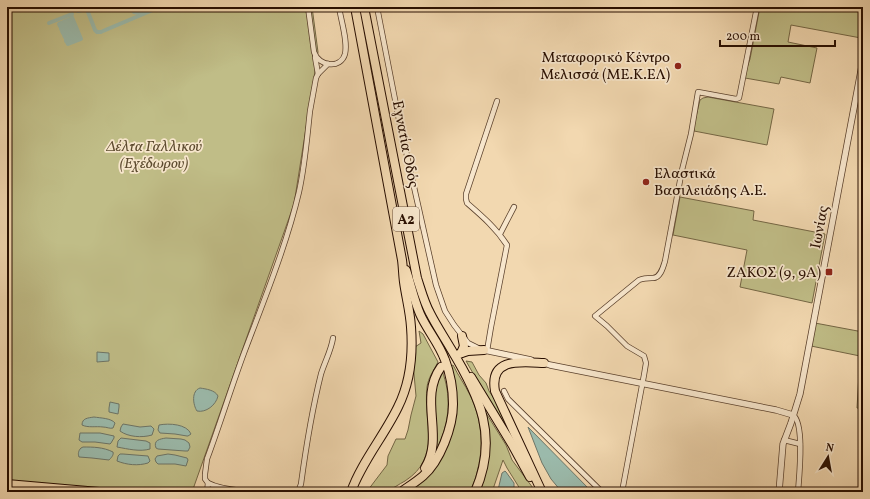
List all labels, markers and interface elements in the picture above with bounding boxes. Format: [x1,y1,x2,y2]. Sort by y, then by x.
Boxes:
scale bar [720,22,835,48]
text: 200 m [726,29,760,45]
place label: Μεταφορικό Κέντρο Μελισσά (ΜΕ.Κ.ΕΛ) [540,48,670,86]
marker: Μεταφορικό Κέντρο Μελισσά (ΜΕ.Κ.ΕΛ) [673,61,683,71]
street label: Εγνατία Οδός [386,99,423,190]
park label: Δέλτα Γαλλικού (Εχέδωρου) [105,137,202,175]
place label: Ελαστικά Βασιλειάδης Α.Ε. [654,164,766,202]
marker: Ελαστικά Βασιλειάδης Α.Ε. [641,177,651,187]
street label: Ιωνίας [806,204,835,251]
road number: Α2 [393,207,419,231]
place label: ΖΑΚΟΣ (9, 9Α) [726,263,821,284]
marker: ΖΑΚΟΣ (9, 9Α) [824,267,834,277]
north arrow [808,437,848,477]
text: N [824,441,835,457]

